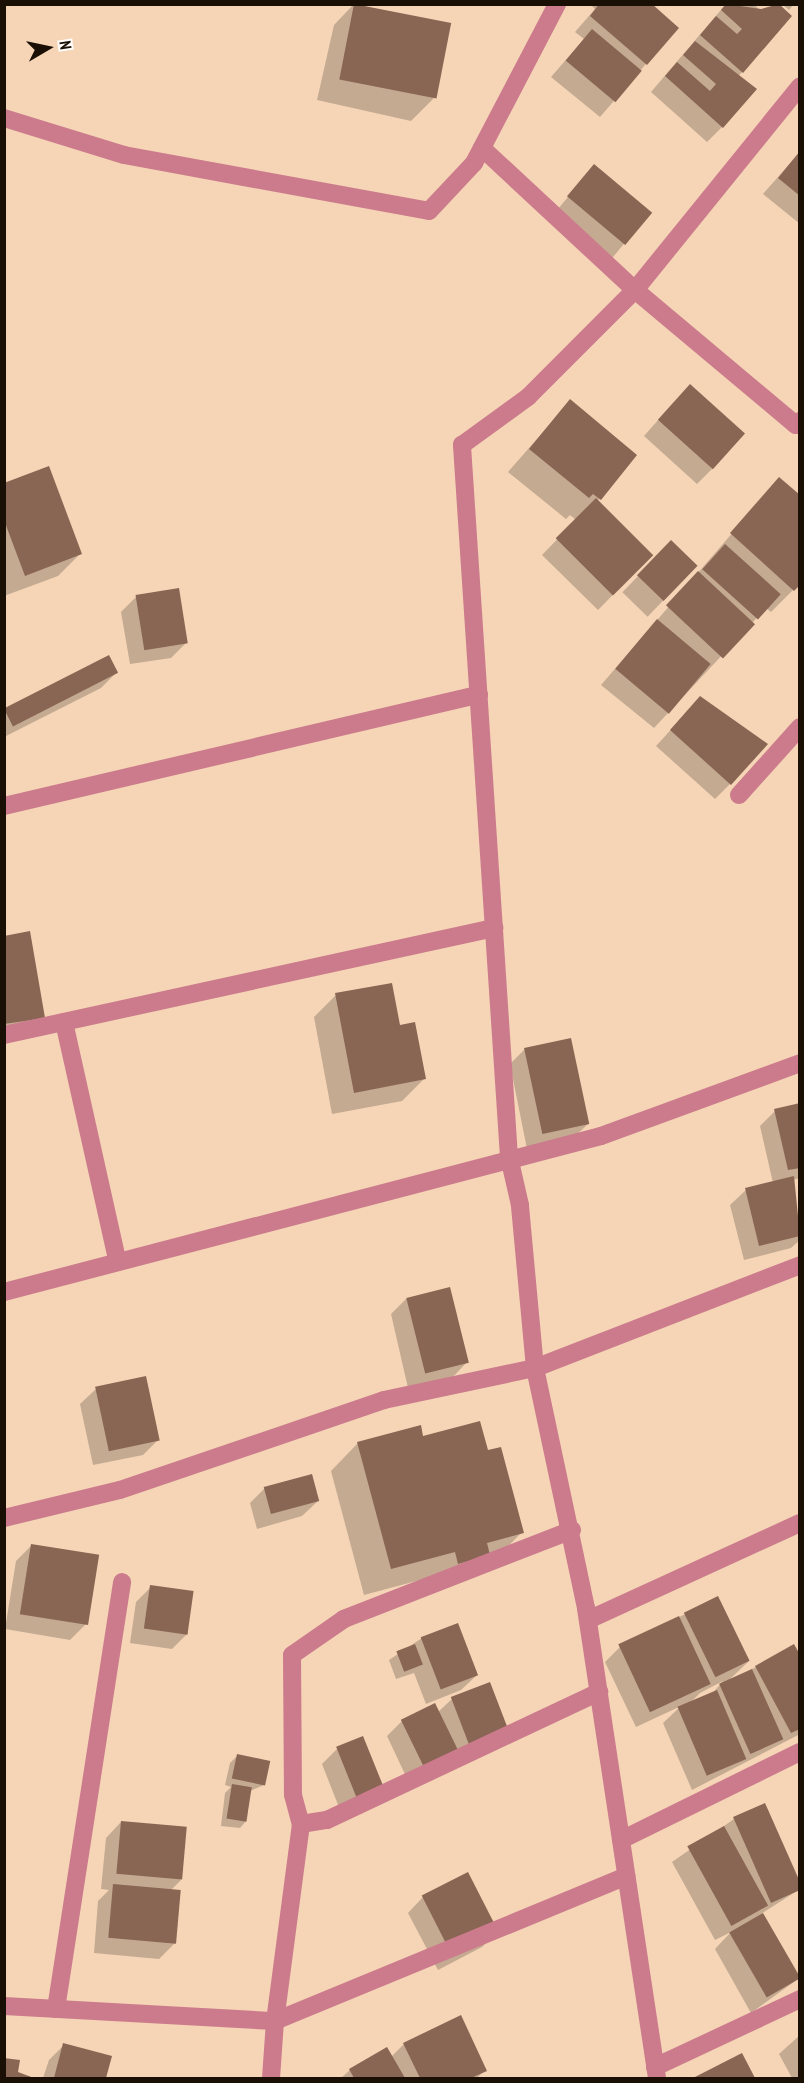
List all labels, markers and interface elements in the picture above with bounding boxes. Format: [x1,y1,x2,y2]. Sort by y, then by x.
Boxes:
north arrow [18,18,78,78]
text: N [55,39,76,51]

